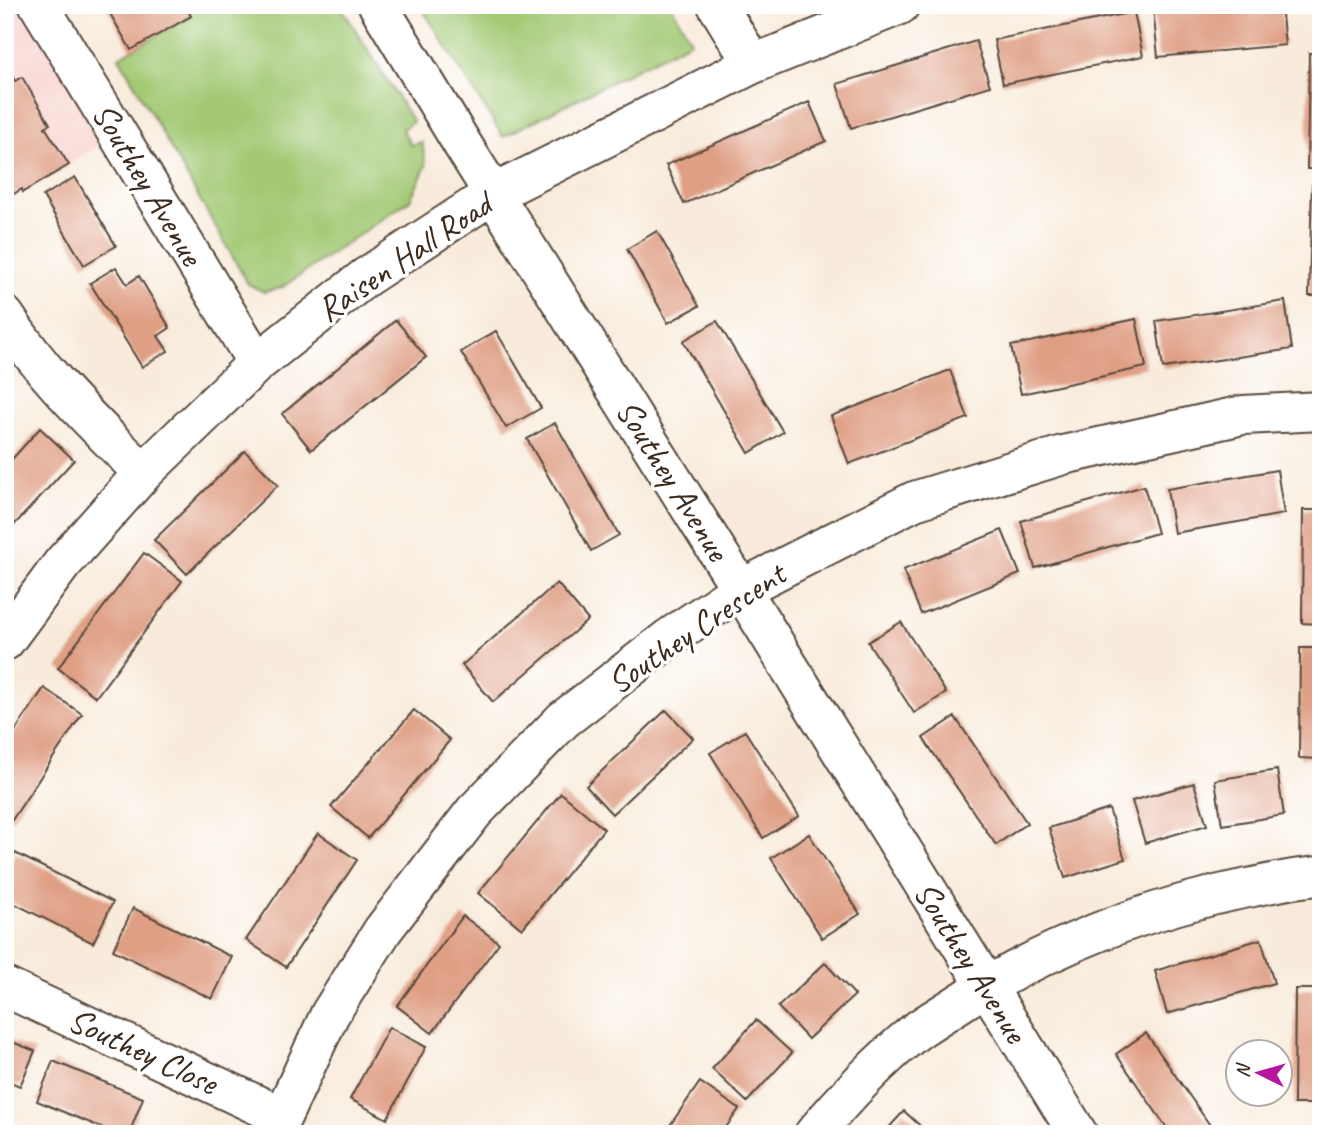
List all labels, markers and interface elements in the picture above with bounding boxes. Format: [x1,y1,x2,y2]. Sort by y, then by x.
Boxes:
street label: Southey Avenue [82,95,215,276]
street label: Raisen Hall Road [308,179,504,332]
street label: Southey Avenue [606,391,742,571]
street label: Southey Crescent [598,550,797,704]
street label: Southey Avenue [904,873,1040,1053]
street label: Southey Close [61,997,227,1106]
north arrow [1224,1038,1294,1108]
text: N [1231,1061,1256,1079]

